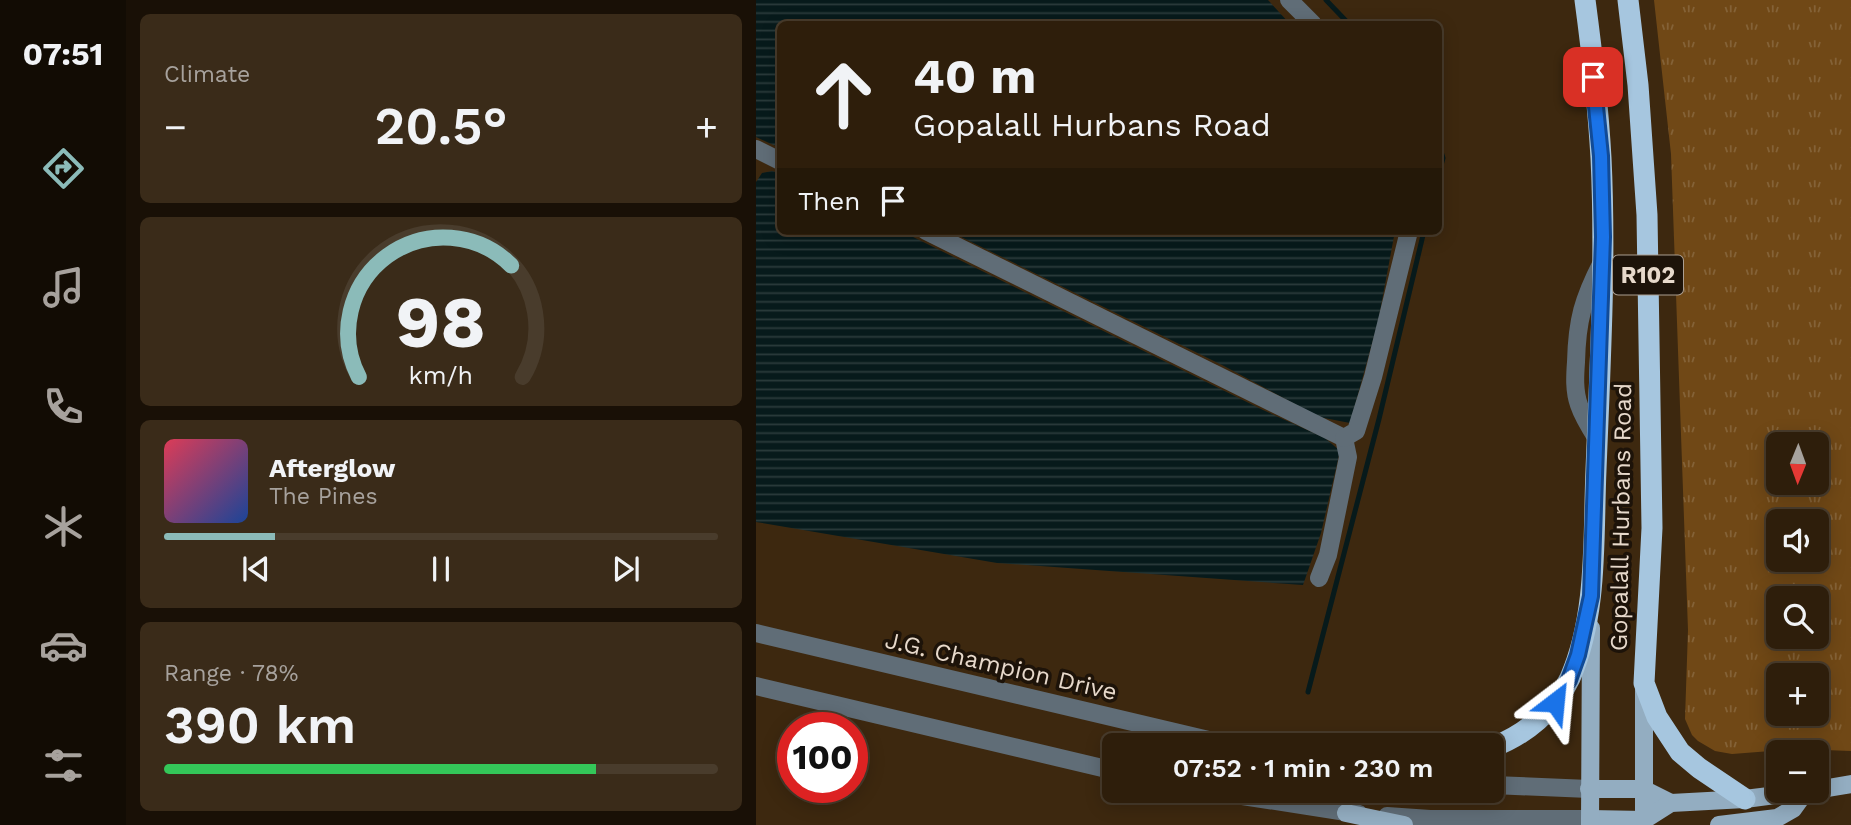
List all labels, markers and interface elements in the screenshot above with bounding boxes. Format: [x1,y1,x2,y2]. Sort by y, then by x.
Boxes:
text: 07:51 [23,35,103,73]
text: 40 m [913,47,1036,105]
pin [1563,47,1623,107]
icon: ahead [798,49,889,140]
icon: arrive [1574,58,1612,96]
text: Climate [164,61,250,88]
text: 20.5° [375,96,507,157]
text: − [164,105,187,149]
text: + [695,105,718,149]
text: Gopalall Hurbans Road [913,106,1271,144]
icon: directions [39,144,88,193]
icon: arrive [874,182,912,220]
text: Then [798,186,860,216]
road number: R102 [1613,256,1683,294]
icon: music [39,263,88,312]
text: 98 [396,280,486,366]
text: km/h [409,361,473,390]
icon: phone [39,382,88,431]
street label: Gopalall Hurbans Road [1605,383,1637,651]
north arrow [1766,432,1829,495]
map controls [1766,432,1829,803]
text: Afterglow [269,453,395,483]
text: The Pines [269,483,378,510]
icon: climate [39,502,88,551]
button: sound [1766,509,1829,572]
icon: previous [237,550,275,588]
icon: pause [422,550,460,588]
icon: next [607,550,645,588]
button: search [1766,586,1829,649]
icon: car [39,621,88,670]
street label: J.G. Champion Drive [882,626,1120,706]
text: Range · 78% [164,660,298,687]
button: + [1766,663,1829,726]
position arrow [1518,665,1592,739]
text: 390 km [164,695,356,756]
speed limit sign: 100 [777,712,868,803]
button: − [1766,740,1829,803]
icon: filters [39,741,88,790]
text: 07:52 · 1 min · 230 m [1173,753,1433,783]

